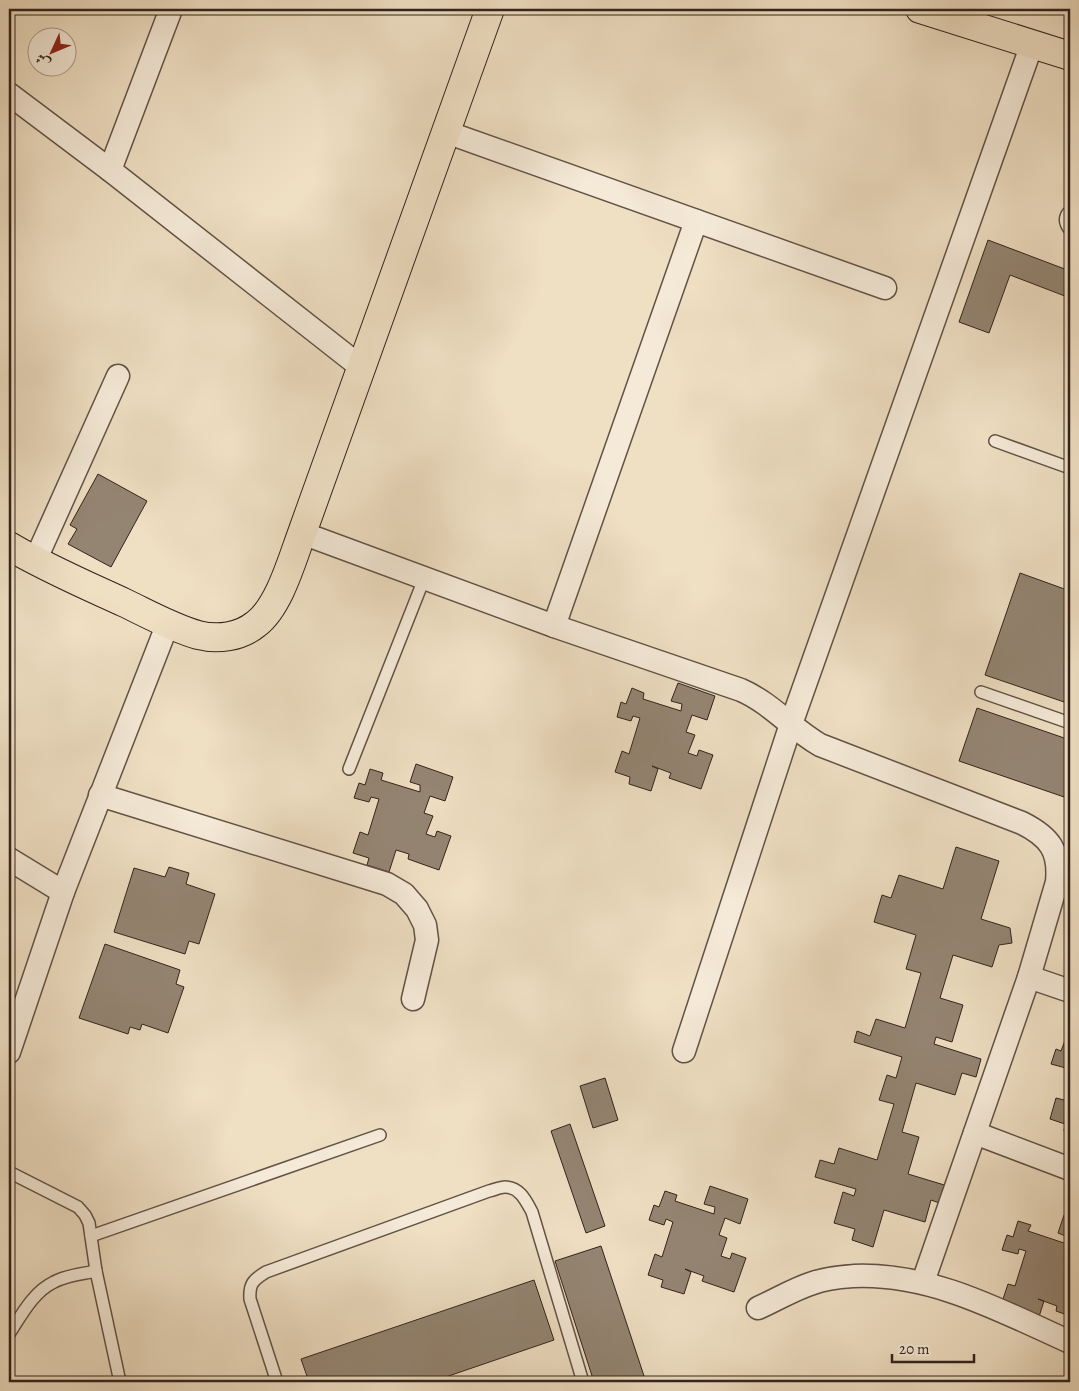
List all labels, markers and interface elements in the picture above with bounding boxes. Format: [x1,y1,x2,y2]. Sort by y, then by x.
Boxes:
north arrow [28,28,78,78]
text: ش [31,49,55,72]
scale bar [892,1331,974,1363]
text: 20 m [899,1339,930,1359]

